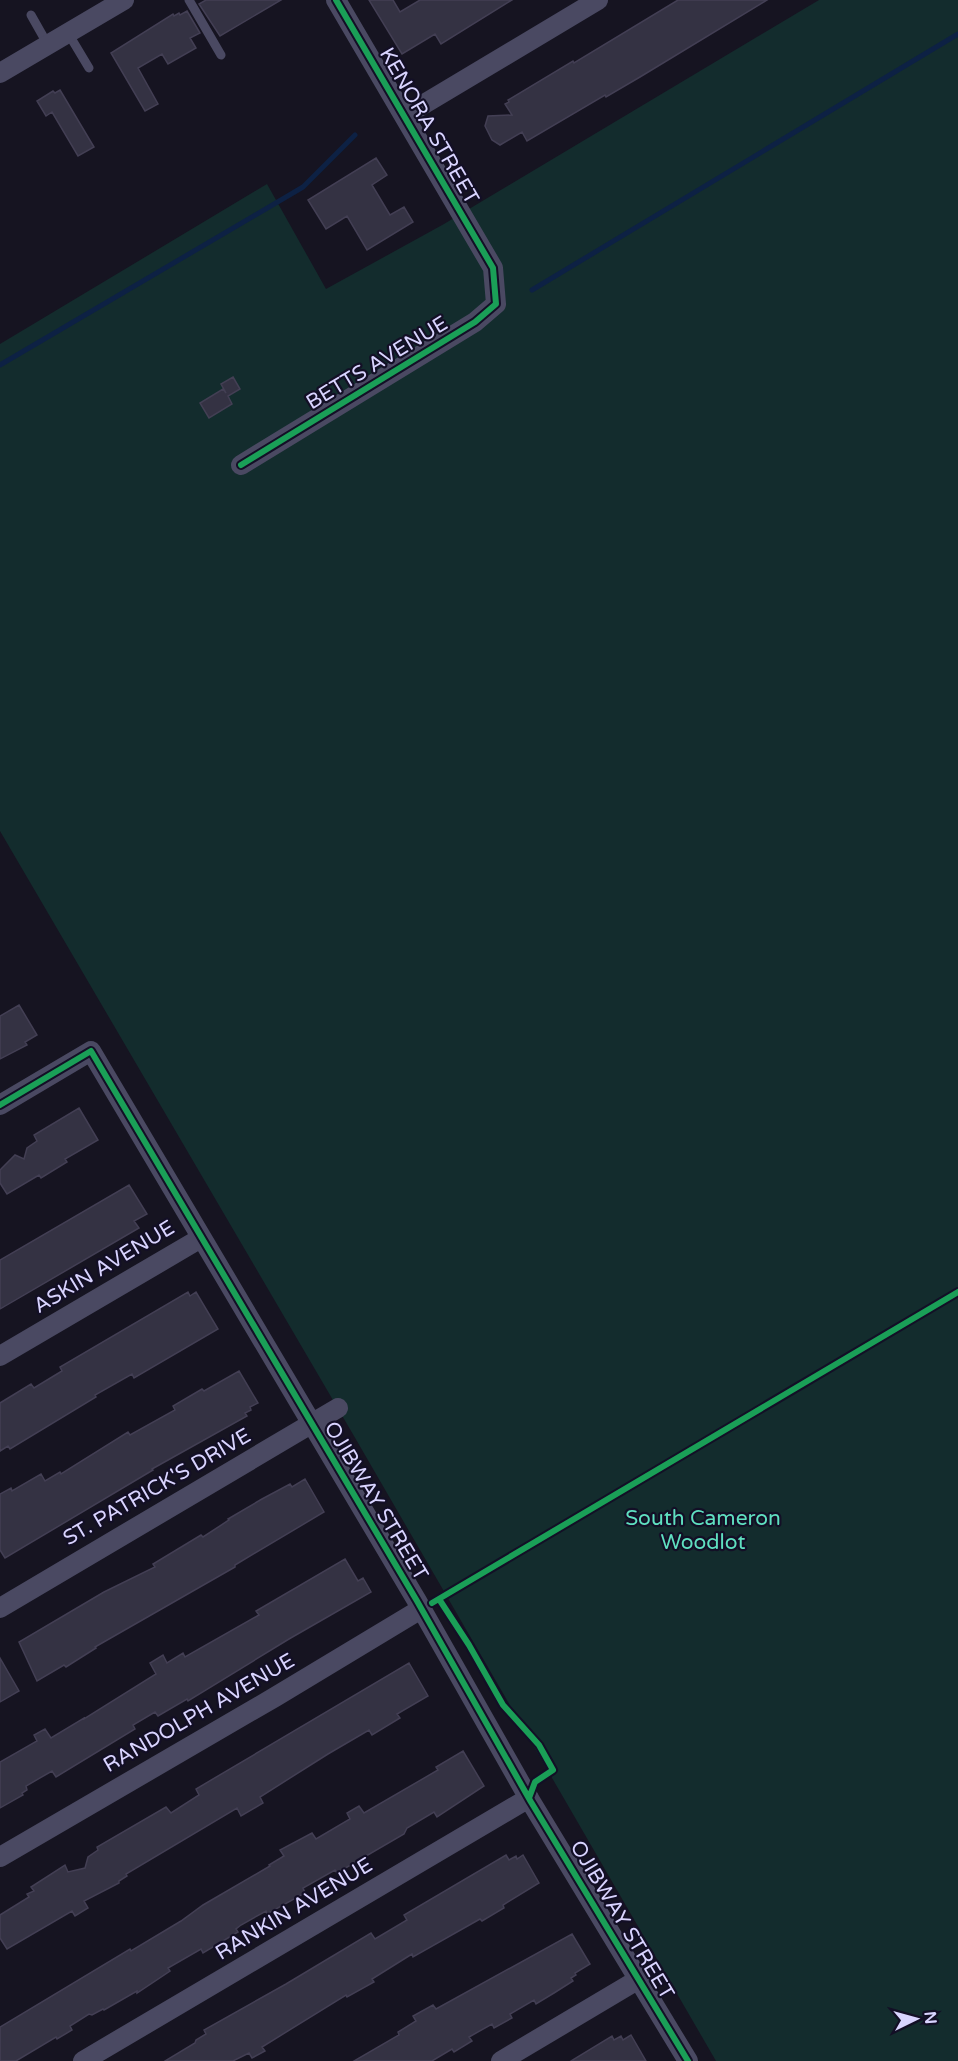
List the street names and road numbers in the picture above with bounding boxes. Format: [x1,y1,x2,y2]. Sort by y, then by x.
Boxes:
street label: KENORA STREET [374,43,484,209]
street label: BETTS AVENUE [302,311,452,415]
street label: ASKIN AVENUE [29,1215,179,1319]
street label: OJIBWAY STREET [319,1417,433,1585]
street label: ST. PATRICK'S DRIVE [59,1423,255,1551]
street label: RANDOLPH AVENUE [99,1648,299,1778]
street label: OJIBWAY STREET [565,1836,679,2004]
street label: RANKIN AVENUE [211,1852,377,1966]

